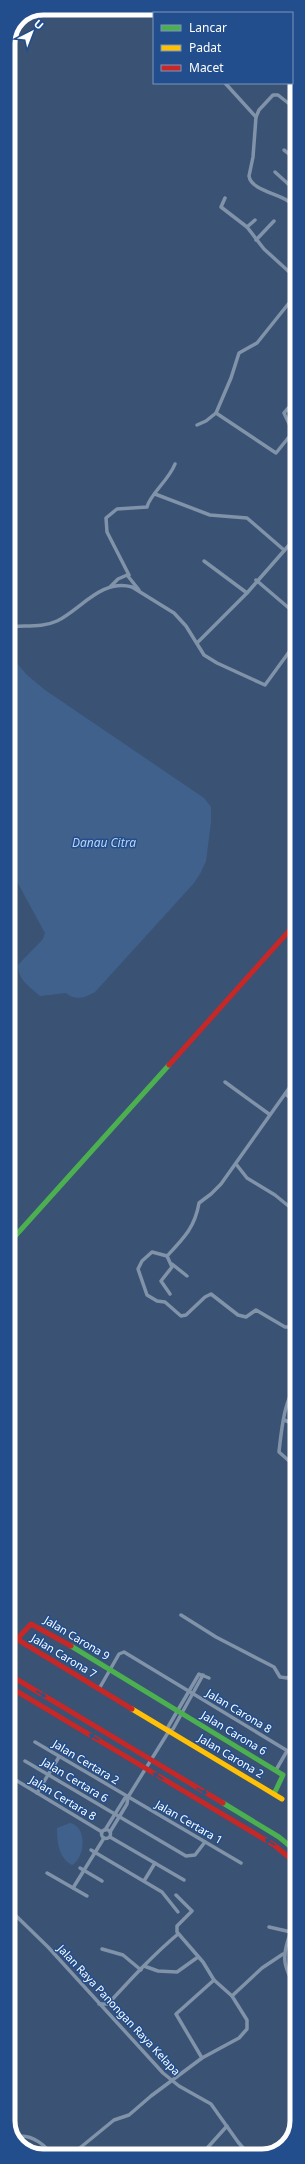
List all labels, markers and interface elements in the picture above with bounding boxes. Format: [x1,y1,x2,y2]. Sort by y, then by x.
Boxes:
north arrow [12,12,52,52]
legend [153,12,293,84]
text: U [31,16,47,33]
text: Lancar [189,19,227,36]
text: Padat [189,39,222,56]
text: Macet [189,59,224,76]
water label: Danau Citra [72,834,136,851]
street label: Jalan Carona 9 [41,1612,113,1663]
street label: Jalan Carona 7 [28,1630,100,1681]
street label: Jalan Carona 8 [203,1685,275,1736]
one-way arrow [36,1690,47,1698]
street label: Jalan Carona 6 [198,1707,270,1758]
street label: Jalan Carona 2 [195,1730,267,1781]
one-way arrow [89,1733,99,1741]
street label: Jalan Certara 2 [49,1735,122,1787]
street label: Jalan Certara 6 [38,1753,111,1805]
street label: Jalan Certara 8 [26,1771,99,1823]
one-way arrow [152,1772,164,1779]
one-way arrow [196,1788,208,1795]
street label: Jalan Certara 1 [152,1796,226,1847]
one-way arrow [264,1839,276,1846]
street label: Jalan Raya Panongan Raya Kelapa [54,1940,184,2078]

